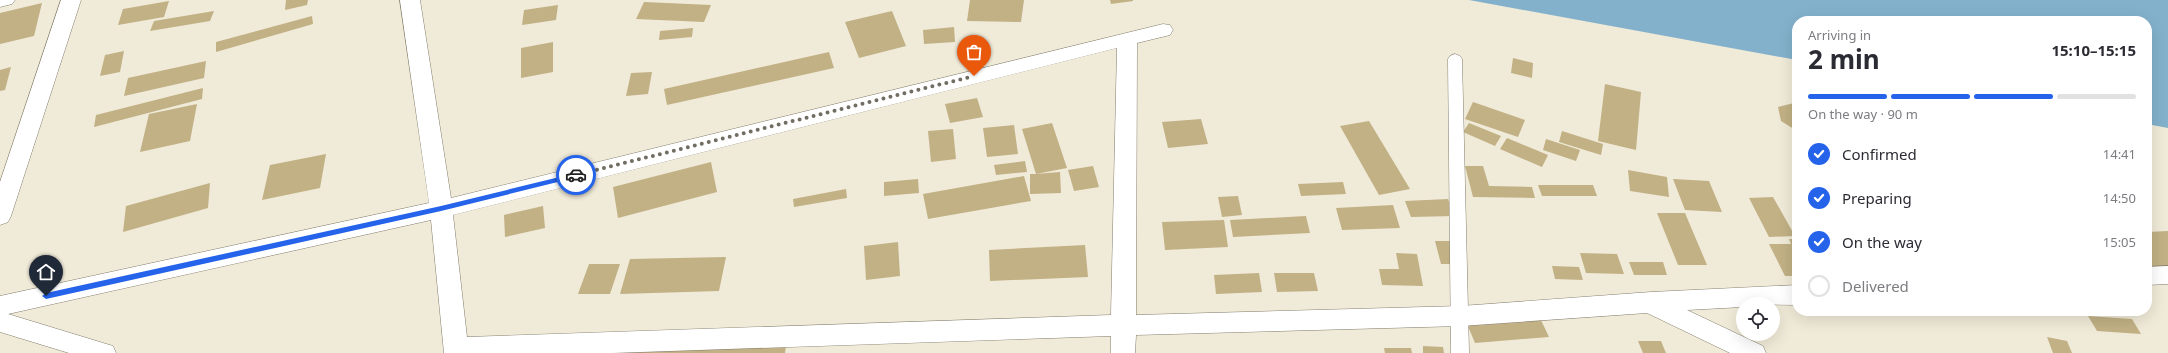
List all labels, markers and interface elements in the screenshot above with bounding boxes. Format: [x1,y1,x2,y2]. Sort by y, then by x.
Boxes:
text: Arriving in [1808,26,1871,44]
pin [957,35,991,76]
text: 15:10–15:15 [2051,40,2136,60]
icon: bag [963,41,985,63]
text: 2 min [1808,41,1880,77]
text: On the way · 90 m [1808,105,1918,123]
icon: check [1808,143,1830,165]
text: Confirmed [1842,144,1917,164]
text: 14:41 [2103,145,2136,163]
courier [556,155,596,195]
icon: car [565,164,587,186]
icon: check [1808,187,1830,209]
text: Preparing [1842,188,1912,208]
text: 14:50 [2103,189,2136,207]
icon: check [1808,231,1830,253]
text: On the way [1842,232,1922,252]
text: 15:05 [2103,233,2136,251]
pin [29,255,63,296]
icon: home [35,261,57,283]
text: Delivered [1842,276,1909,296]
map controls [1736,297,1780,341]
button: locate [1736,297,1780,341]

